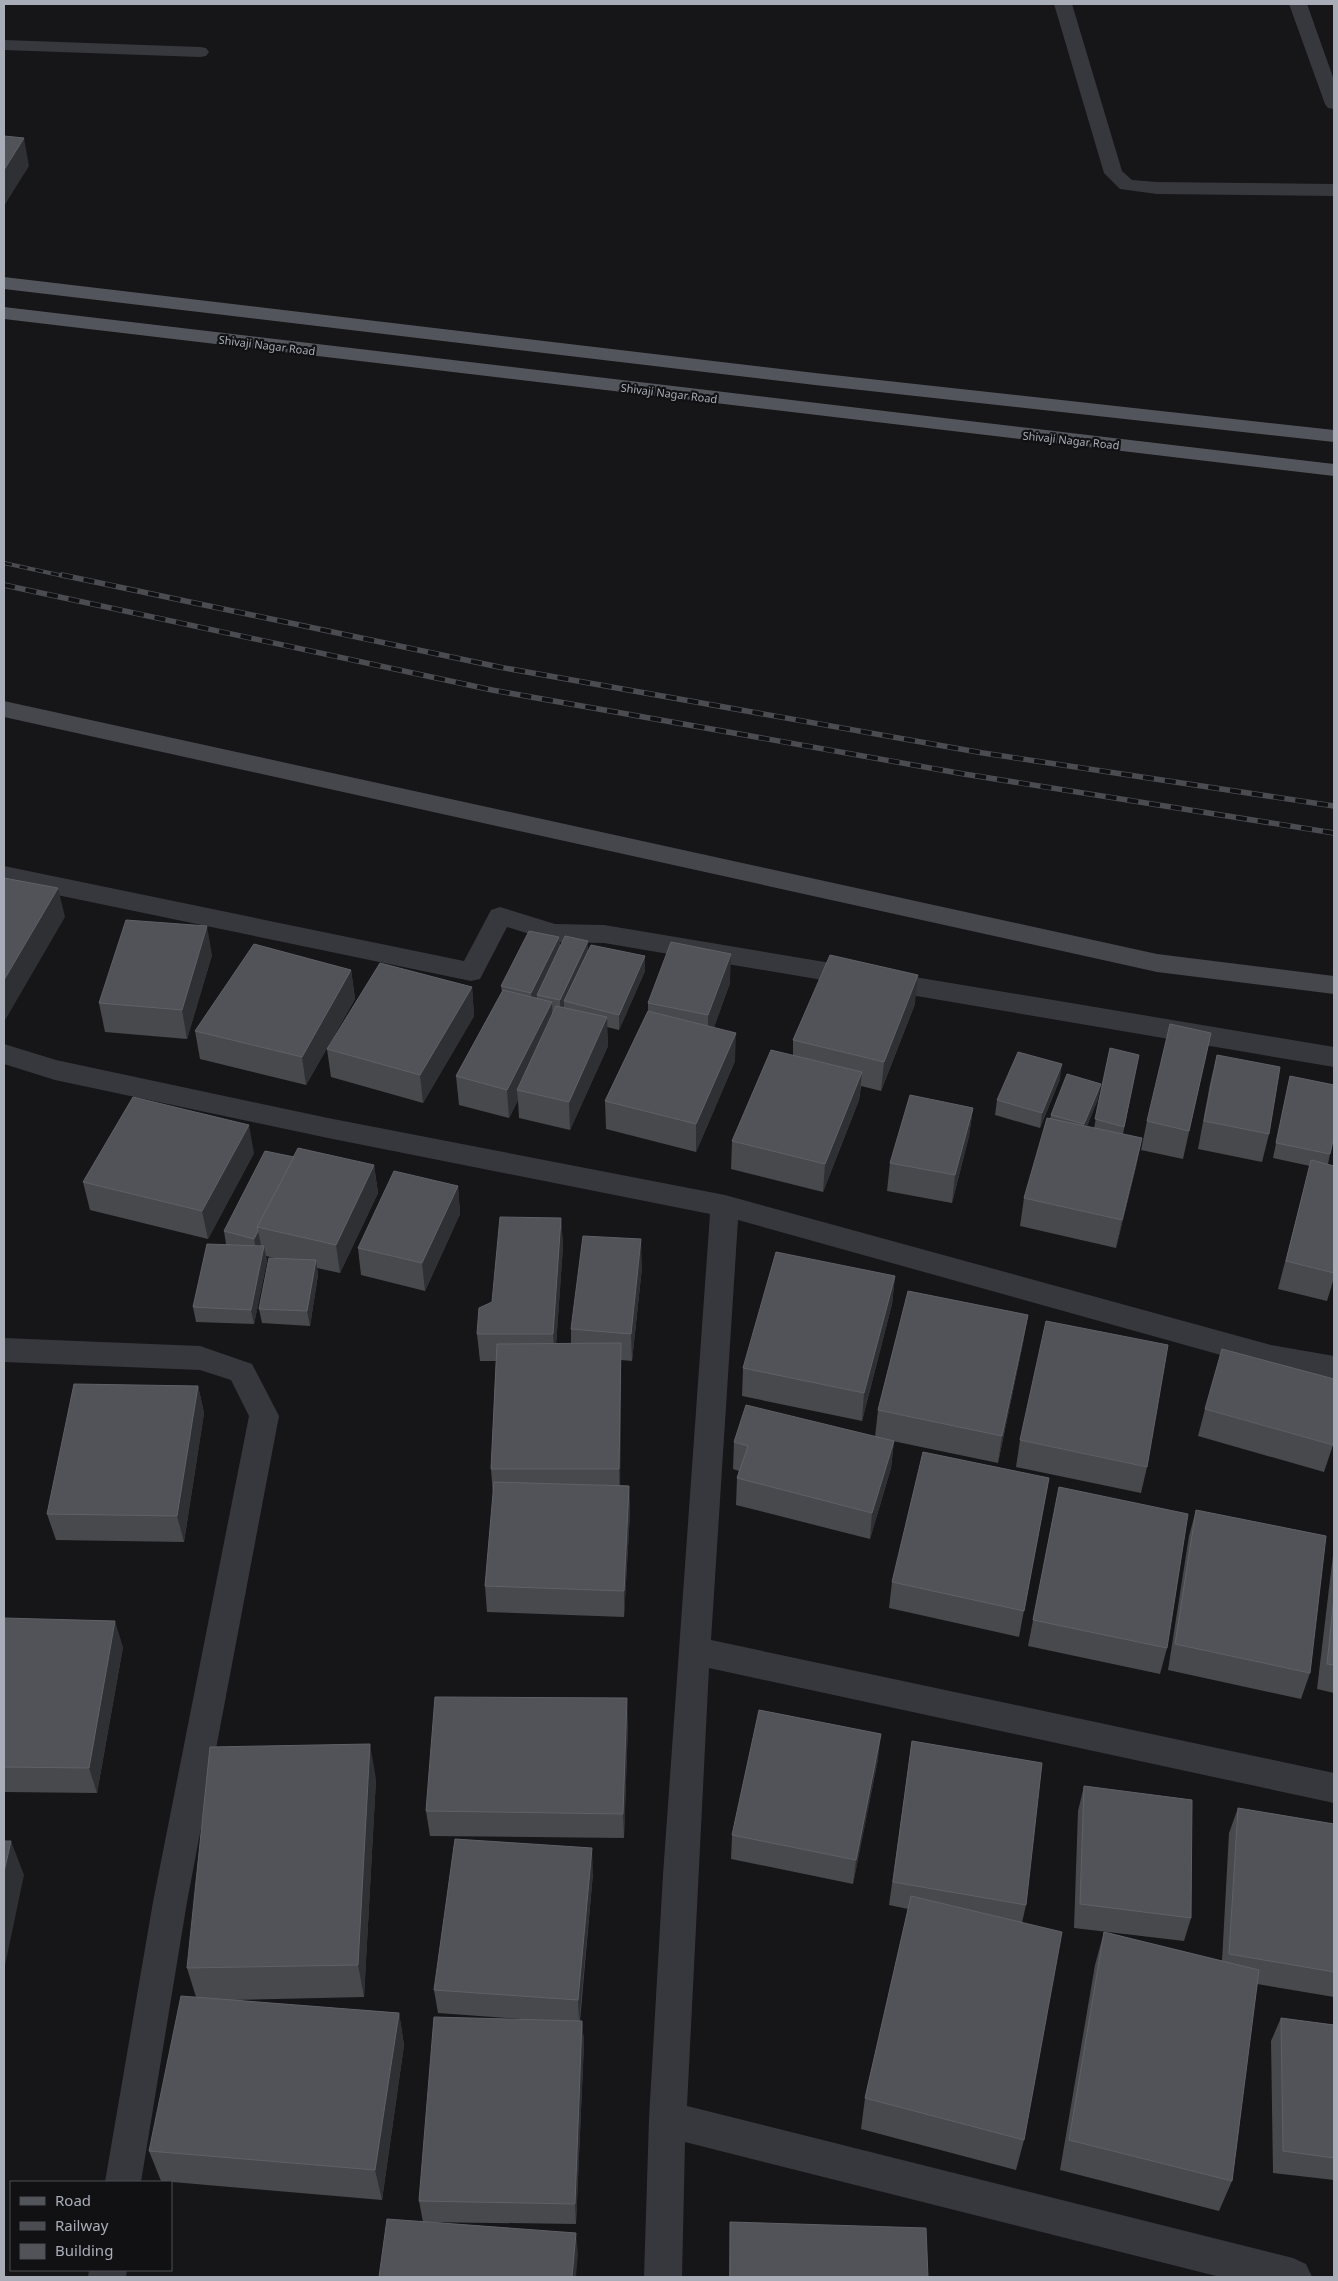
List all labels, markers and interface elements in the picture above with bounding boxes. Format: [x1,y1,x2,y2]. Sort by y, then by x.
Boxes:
street label: Shivaji Nagar Road [218,332,316,358]
street label: Shivaji Nagar Road [620,380,718,406]
street label: Shivaji Nagar Road [1022,427,1120,453]
legend [10,2181,172,2271]
text: Road [55,2190,91,2210]
text: Railway [55,2215,109,2235]
text: Building [55,2240,113,2260]

